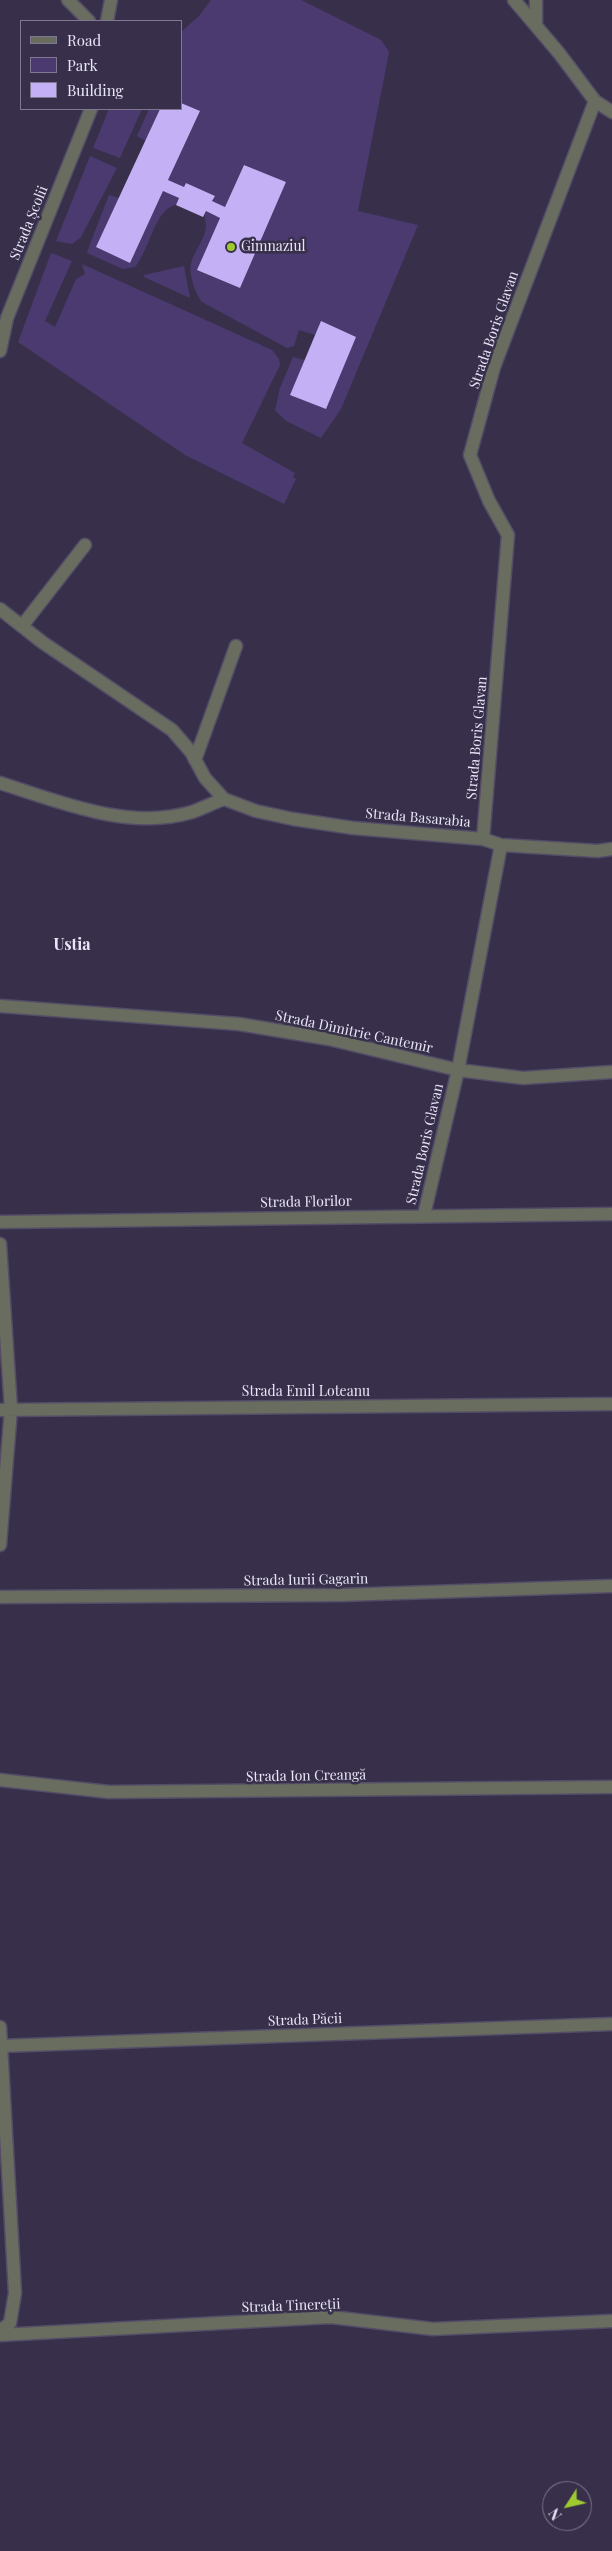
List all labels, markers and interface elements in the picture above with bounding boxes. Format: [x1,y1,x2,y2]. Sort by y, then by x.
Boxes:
legend [20,20,182,110]
text: Road [67,30,101,50]
text: Park [67,55,98,75]
text: Building [67,80,123,100]
street label: Strada Școlii [7,184,51,262]
place label: Gimnaziul [241,239,306,255]
marker: Gimnaziul [225,241,237,253]
street label: Strada Boris Glavan [466,269,522,391]
street label: Strada Boris Glavan [463,676,491,800]
street label: Strada Basarabia [365,805,471,831]
district label: Ustia [54,935,90,955]
street label: Strada Dimitrie Cantemir [274,1007,434,1057]
street label: Strada Boris Glavan [403,1082,447,1206]
street label: Strada Florilor [260,1193,352,1211]
street label: Strada Emil Loteanu [242,1384,370,1400]
street label: Strada Iurii Gagarin [244,1571,368,1589]
street label: Strada Ion Creangă [246,1767,366,1785]
street label: Strada Păcii [268,2010,342,2030]
street label: Strada Tinereții [241,2296,341,2316]
north arrow [542,2481,592,2531]
text: N [544,2505,566,2524]

